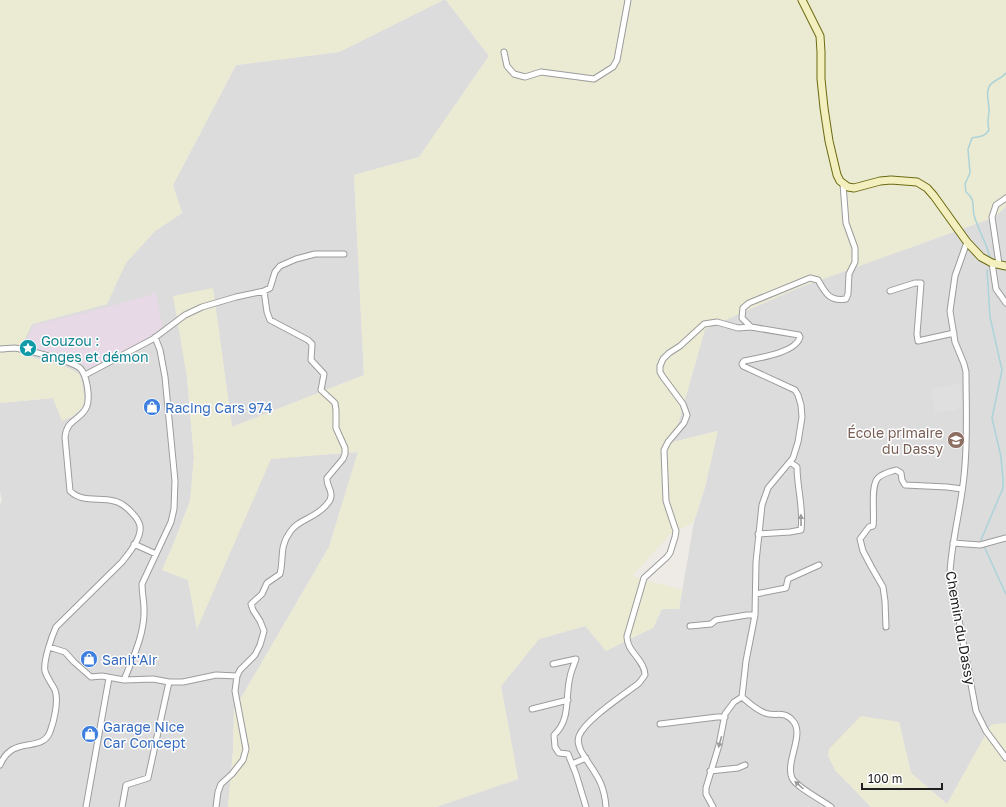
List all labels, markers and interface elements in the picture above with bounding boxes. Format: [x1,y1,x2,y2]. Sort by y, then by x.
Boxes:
place label: Gouzou : anges et démon [41,332,149,365]
place icon: Gouzou : anges et démon [18,338,38,358]
shop icon: Racing Cars 974 [142,397,162,417]
place label: Racing Cars 974 [165,399,273,416]
place label: École primaire du Dassy [847,424,943,457]
school or university icon: École primaire du Dassy [946,430,966,450]
one-way arrow [798,513,804,526]
street label: Chemin du Dassy [943,570,979,686]
shop icon: Sanit'Air [79,649,99,669]
place label: Sanit'Air [102,651,158,668]
place label: Garage Nice Car Concept [103,718,186,751]
shop icon: Garage Nice Car Concept [80,724,100,744]
one-way arrow [717,737,723,749]
scale bar [862,765,942,791]
text: 100 m [868,771,902,786]
one-way arrow [794,780,804,789]

